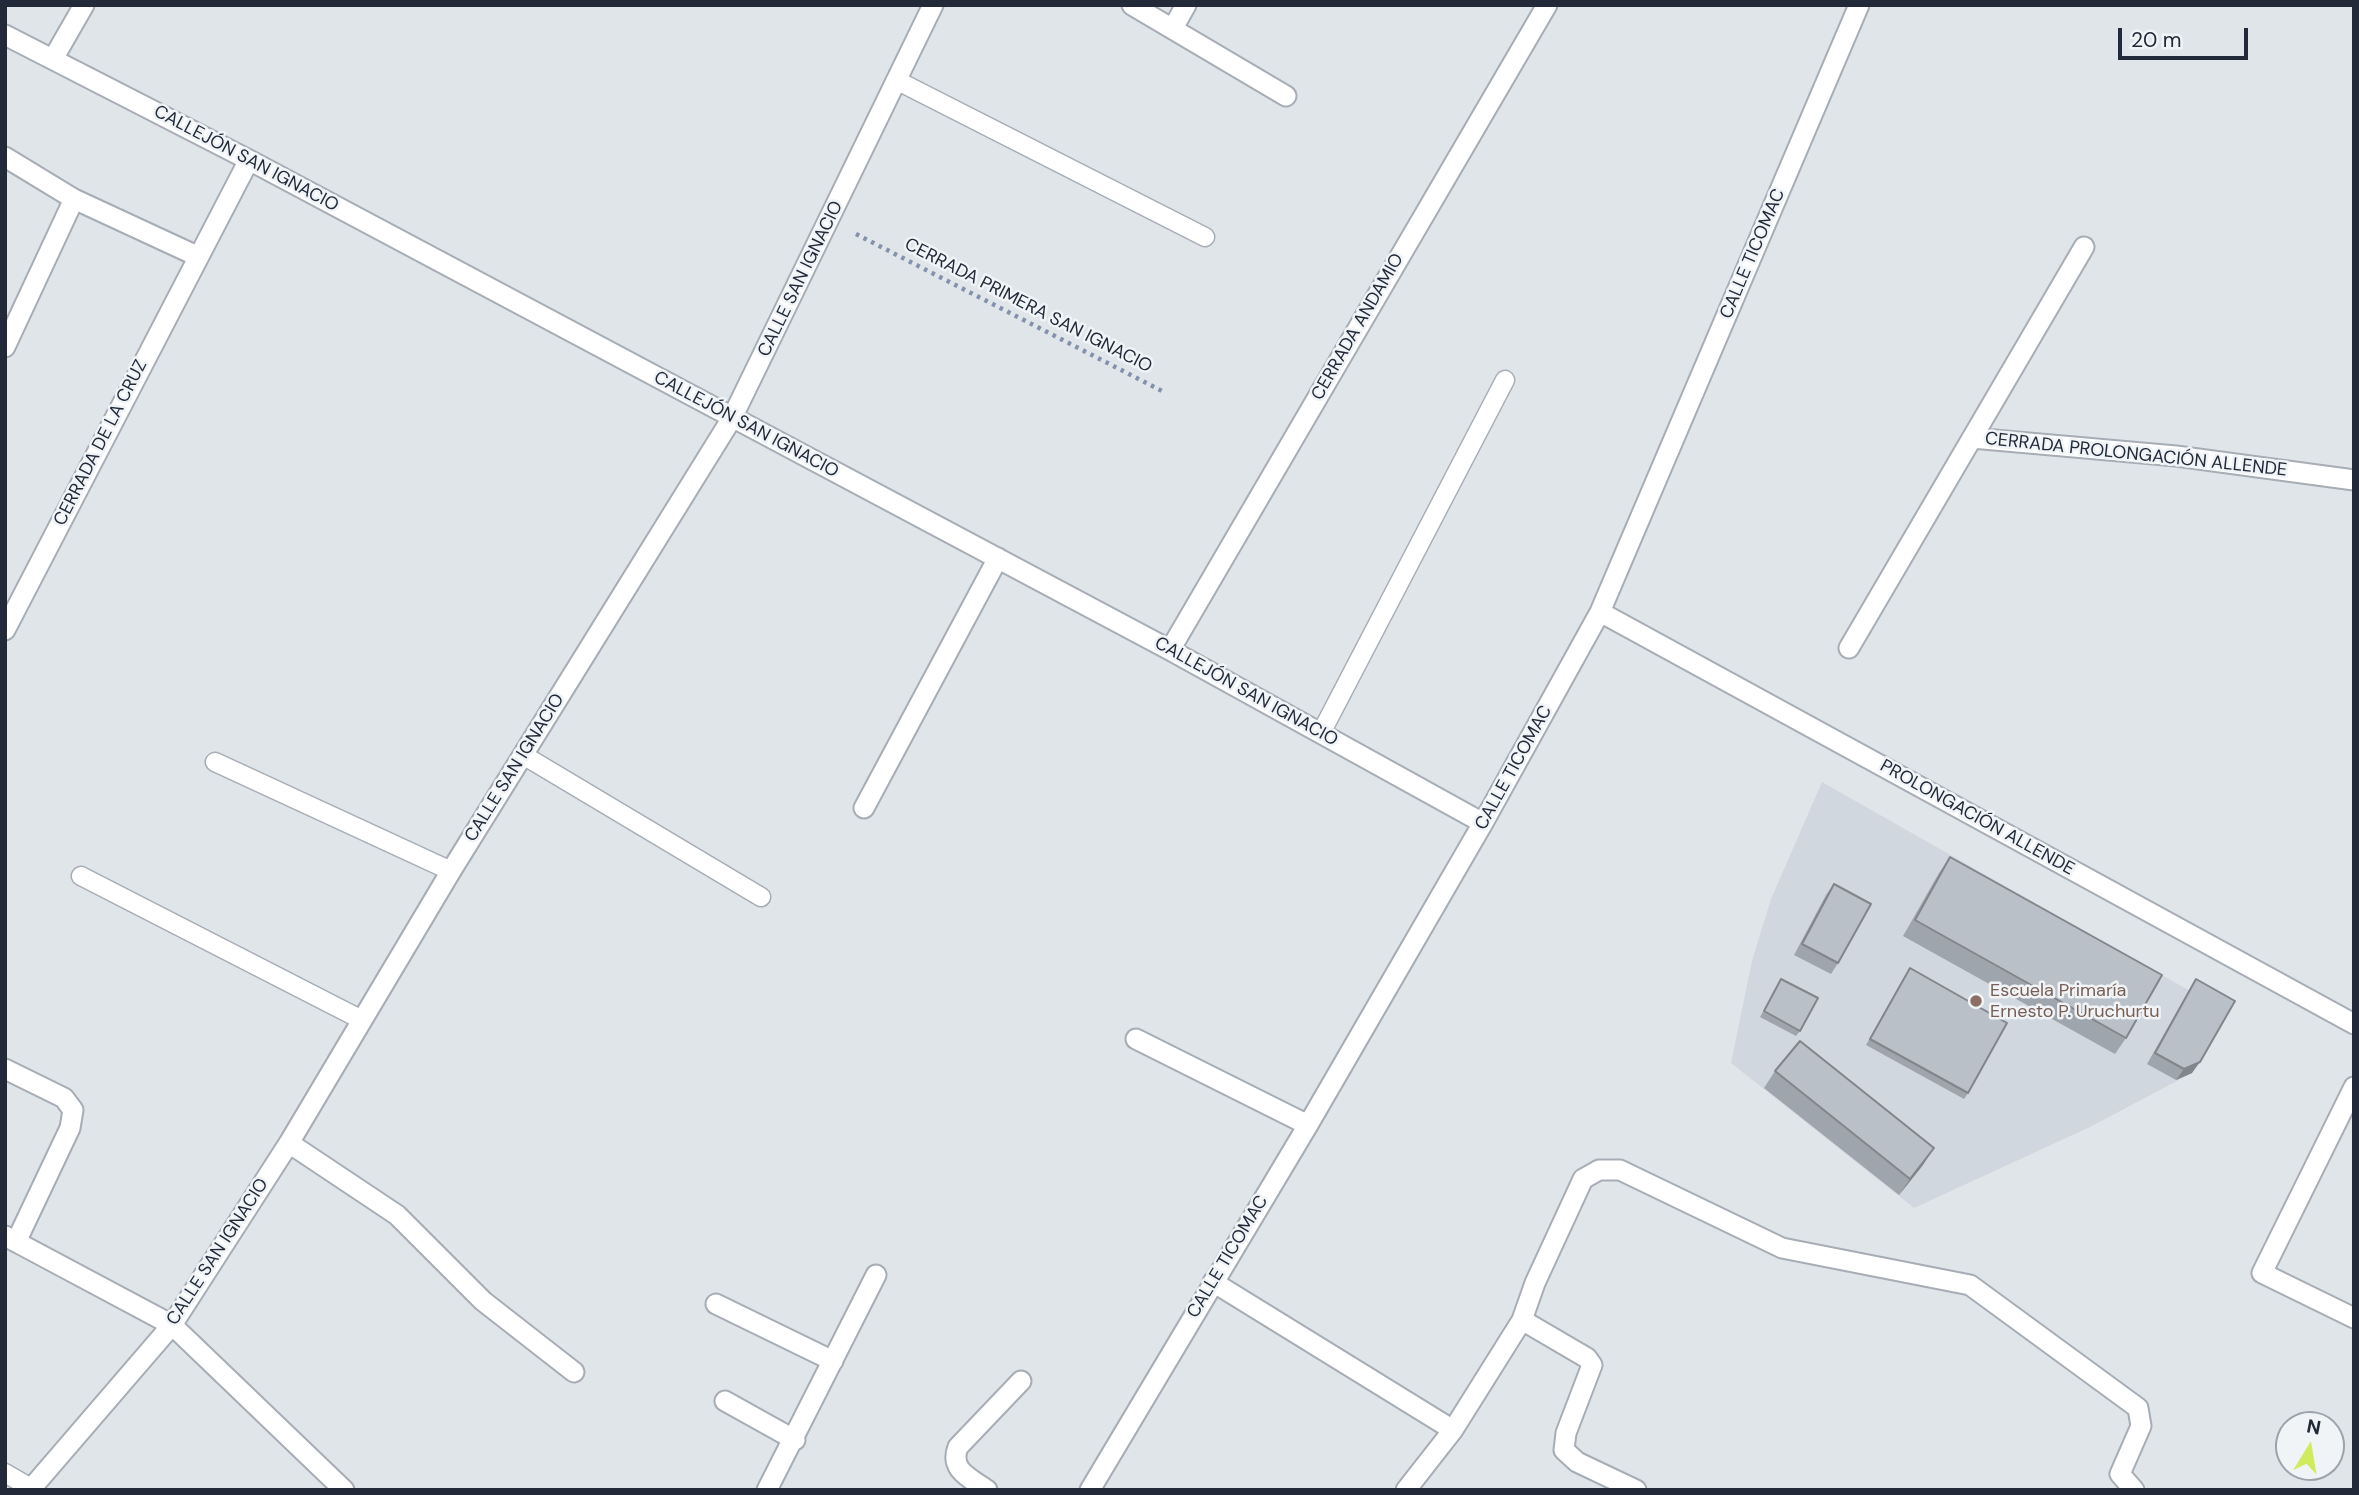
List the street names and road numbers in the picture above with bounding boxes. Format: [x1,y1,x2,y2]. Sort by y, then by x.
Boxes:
street label: CALLEJÓN SAN IGNACIO [150,101,342,217]
street label: CALLE TICOMAC [1716,186,1790,322]
street label: CALLE SAN IGNACIO [754,198,848,360]
street label: CERRADA PRIMERA SAN IGNACIO [901,234,1155,378]
street label: CERRADA ANDAMIO [1307,250,1409,404]
street label: CERRADA DE LA CRUZ [50,356,152,530]
street label: CALLEJÓN SAN IGNACIO [650,367,842,483]
street label: CERRADA PROLONGACIÓN ALLENDE [1984,428,2288,482]
street label: CALLEJÓN SAN IGNACIO [1151,633,1341,751]
street label: CALLE SAN IGNACIO [461,690,569,846]
street label: CALLE TICOMAC [1471,702,1557,834]
street label: PROLONGACIÓN ALLENDE [1876,755,2078,881]
street label: CALLE SAN IGNACIO [162,1175,274,1329]
street label: CALLE TICOMAC [1183,1192,1273,1322]

